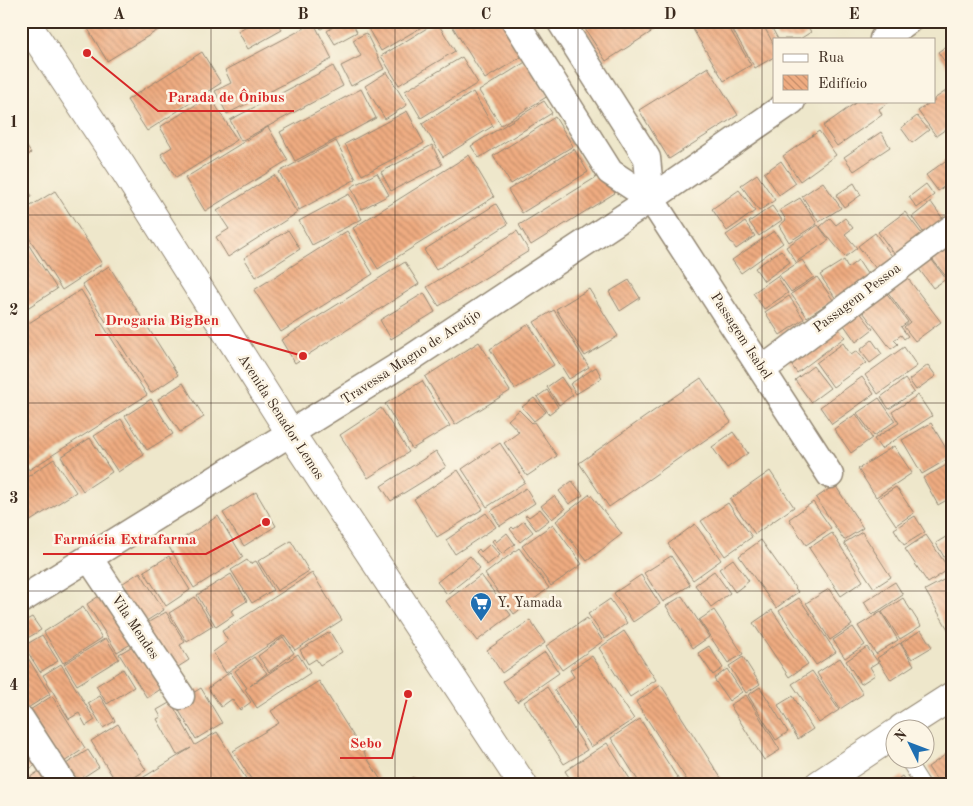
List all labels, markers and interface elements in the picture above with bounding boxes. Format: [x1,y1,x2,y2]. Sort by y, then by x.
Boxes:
text: A [113,7,125,23]
text: B [297,7,309,23]
text: C [481,7,491,23]
text: D [664,7,676,23]
text: E [848,7,860,23]
legend [773,38,936,102]
text: Rua [818,51,845,66]
text: Edifício [818,77,867,92]
callout: Parada de Ônibus [158,81,294,111]
text: Parada de Ônibus [168,88,284,106]
text: 1 [9,115,19,131]
street label: Passagem Pessoa [811,261,903,335]
street label: Passagem Isabel [708,290,774,382]
text: 2 [9,303,19,319]
callout: Drogaria BigBen [95,305,229,335]
street label: Travessa Magno de Araújo [339,307,483,407]
text: Drogaria BigBen [105,314,219,329]
street label: Avenida Senador Lemos [235,352,327,482]
text: 3 [9,491,19,507]
callout: Farmácia Extrafarma [43,524,206,554]
text: Farmácia Extrafarma [53,533,197,548]
supermarket icon: Y. Yamada [469,591,493,622]
street label: Vila Mendes [108,592,162,662]
place label: Y. Yamada [497,596,562,610]
text: 4 [9,678,19,694]
north arrow [886,718,936,768]
text: N [892,727,910,745]
callout: Sebo [340,728,392,758]
text: Sebo [350,737,382,752]

